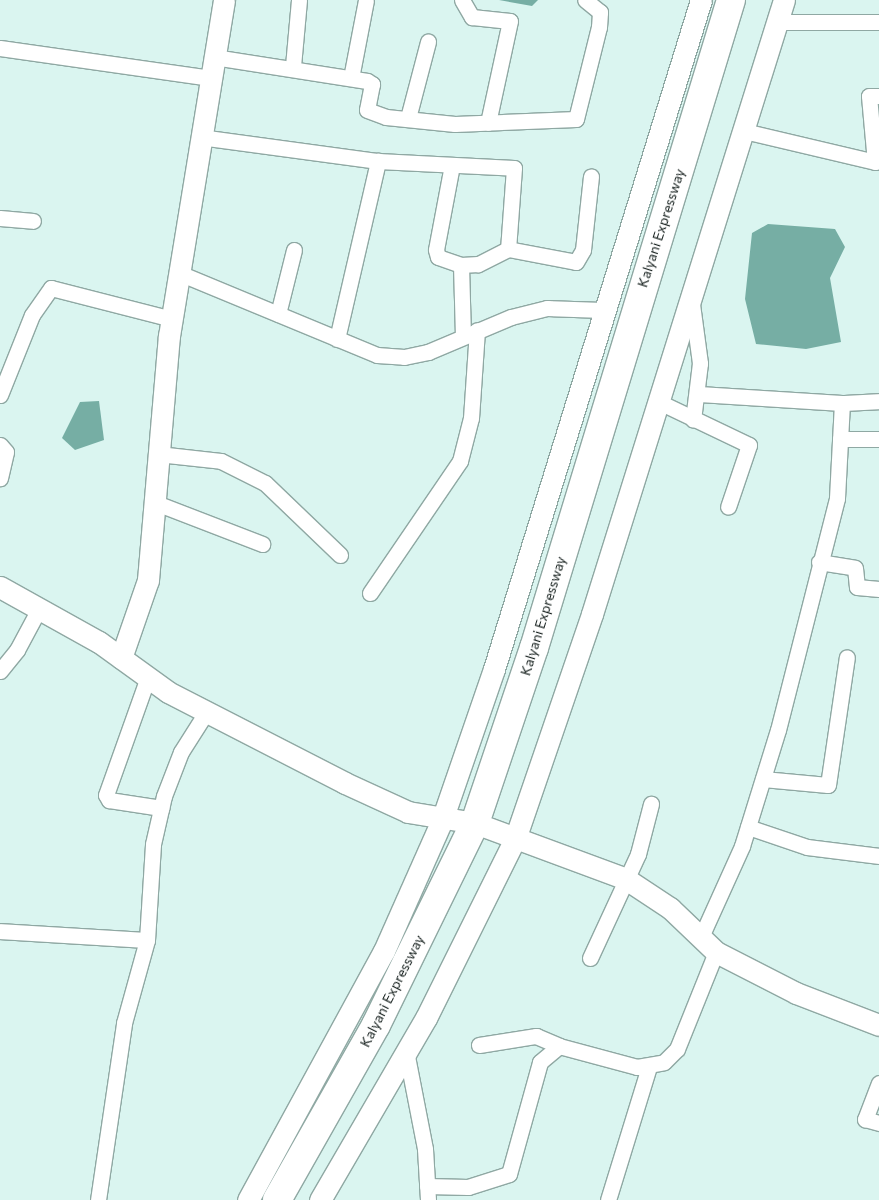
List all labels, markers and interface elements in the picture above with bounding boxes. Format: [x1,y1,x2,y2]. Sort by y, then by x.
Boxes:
street label: Kalyani Expressway [634,167,688,289]
street label: Kalyani Expressway [517,554,569,678]
street label: Kalyani Expressway [356,932,428,1050]

